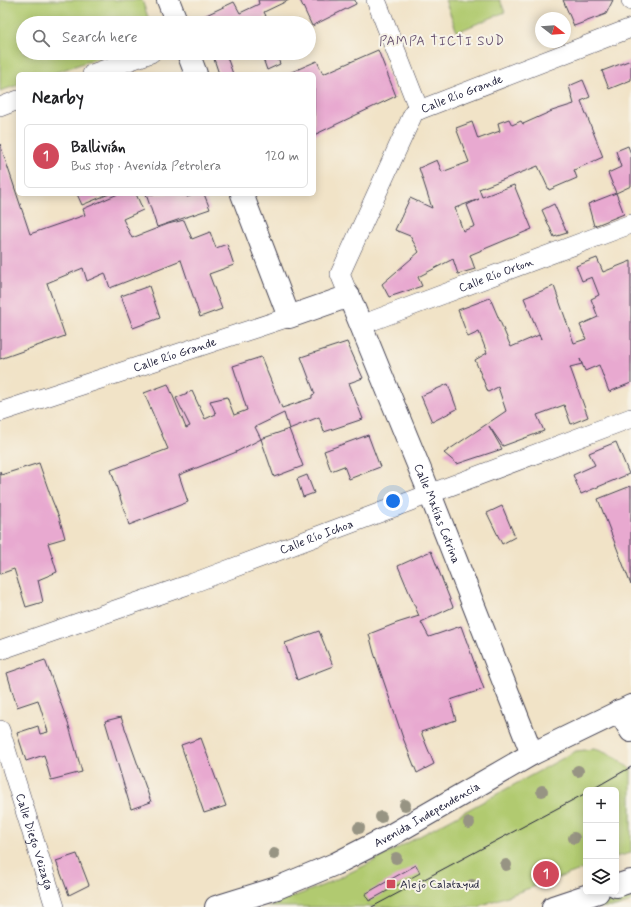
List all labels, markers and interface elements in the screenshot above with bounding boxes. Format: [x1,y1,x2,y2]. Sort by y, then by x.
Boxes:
north arrow [535,12,571,48]
search box [16,16,316,60]
icon: search [30,27,52,49]
text: Search here [62,28,138,48]
district label: PAMPA TICTI SUD [379,33,505,50]
street label: Calle Río Grande [419,71,506,118]
text: Nearby [32,87,84,109]
text: Ballivián [71,138,126,158]
text: 1 [43,148,49,165]
text: 120 m [265,148,299,165]
text: Bus stop · Avenida Petrolera [71,158,221,175]
street label: Calle Río Orton [457,254,536,297]
street label: Calle Río Grande [131,334,219,377]
street label: Calle Matías Cotrina [409,462,464,566]
your location [383,491,403,511]
street label: Calle Río Ichoa [278,516,356,559]
street label: Avenida Independencia [371,779,483,852]
map controls [583,787,619,895]
button: + [583,787,619,823]
street label: Calle Diego Veizaga [11,792,56,893]
button: − [583,823,619,859]
pin: 1 [533,859,559,889]
button: layers [583,859,619,895]
place label: Alejo Calatayud [400,877,479,893]
marker: Alejo Calatayud [385,878,397,890]

